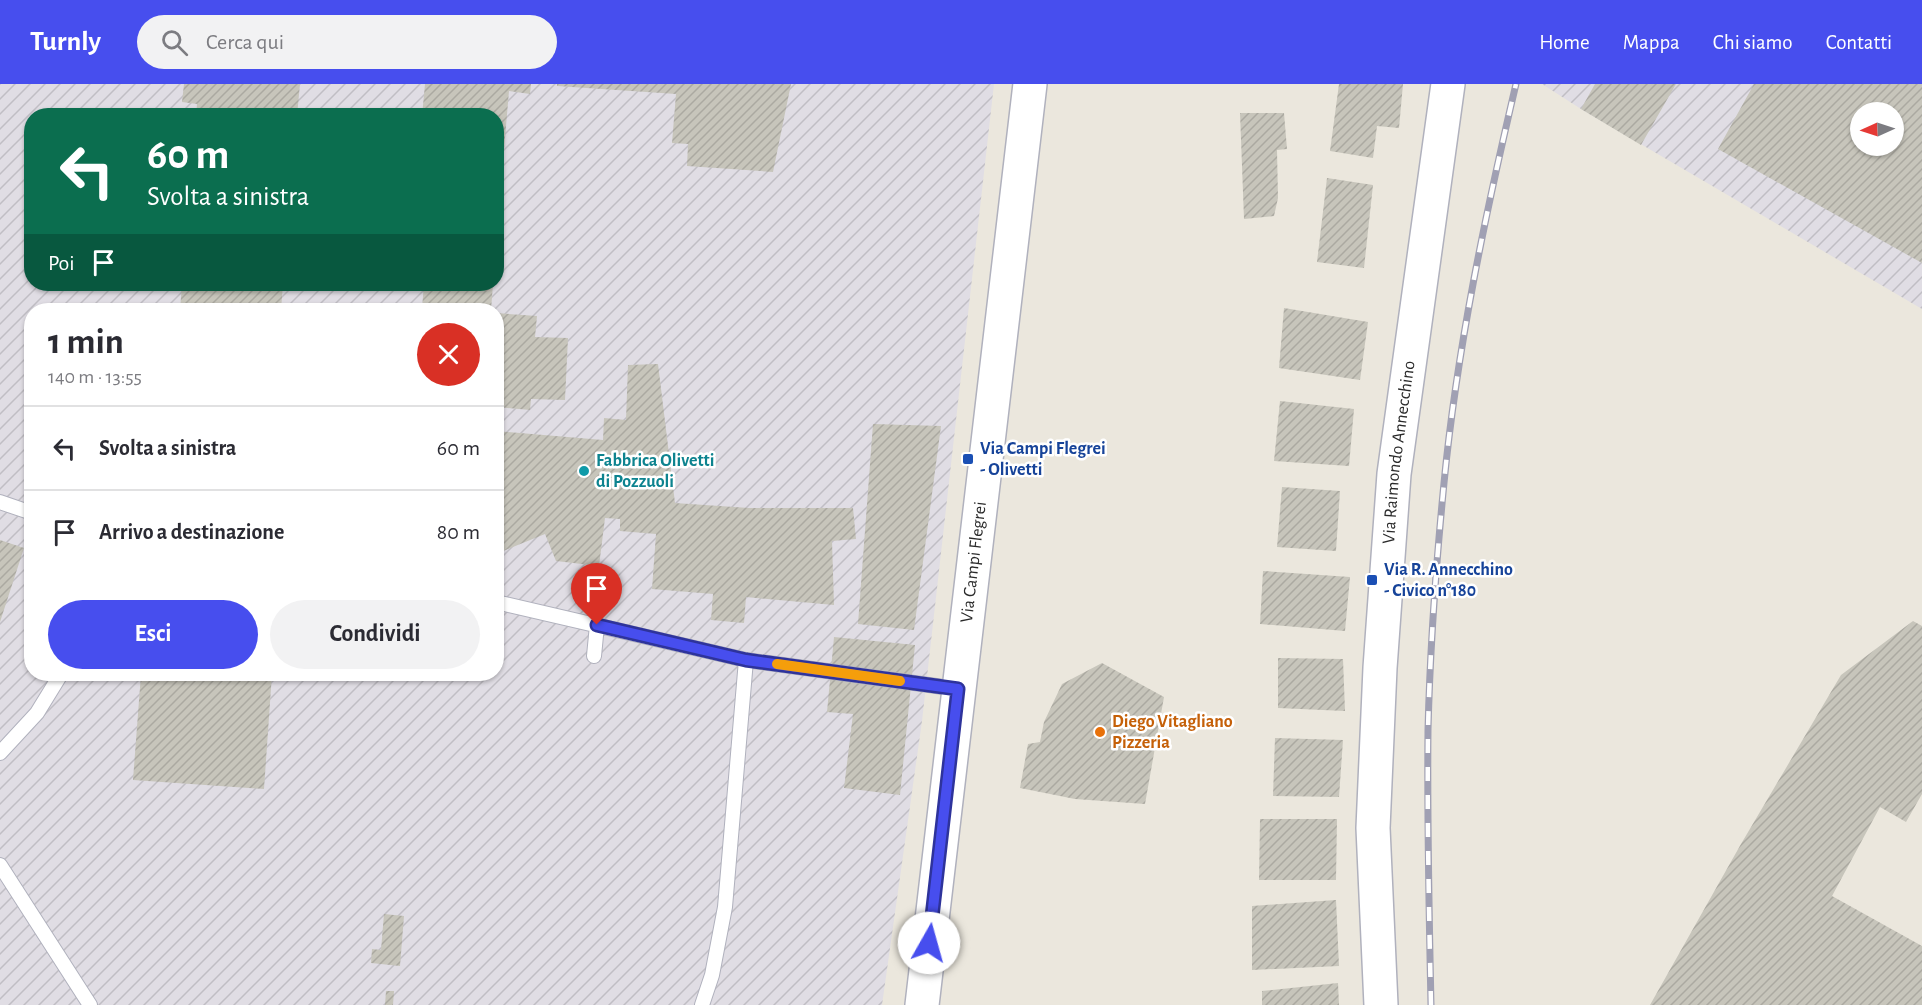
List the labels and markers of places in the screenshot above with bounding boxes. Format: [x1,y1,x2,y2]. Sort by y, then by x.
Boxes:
place label: Via Campi Flegrei - Olivetti [980,440,1106,479]
place label: Fabbrica Olivetti di Pozzuoli [596,452,714,491]
marker: Via Campi Flegrei - Olivetti [961,452,975,466]
marker: Fabbrica Olivetti di Pozzuoli [577,464,591,478]
place label: Via R. Annecchino - Civico n°180 [1384,561,1513,600]
pin [571,563,622,625]
marker: Via R. Annecchino - Civico n°180 [1365,573,1379,587]
place label: Diego Vitagliano Pizzeria [1112,713,1233,752]
marker: Diego Vitagliano Pizzeria [1093,725,1107,739]

